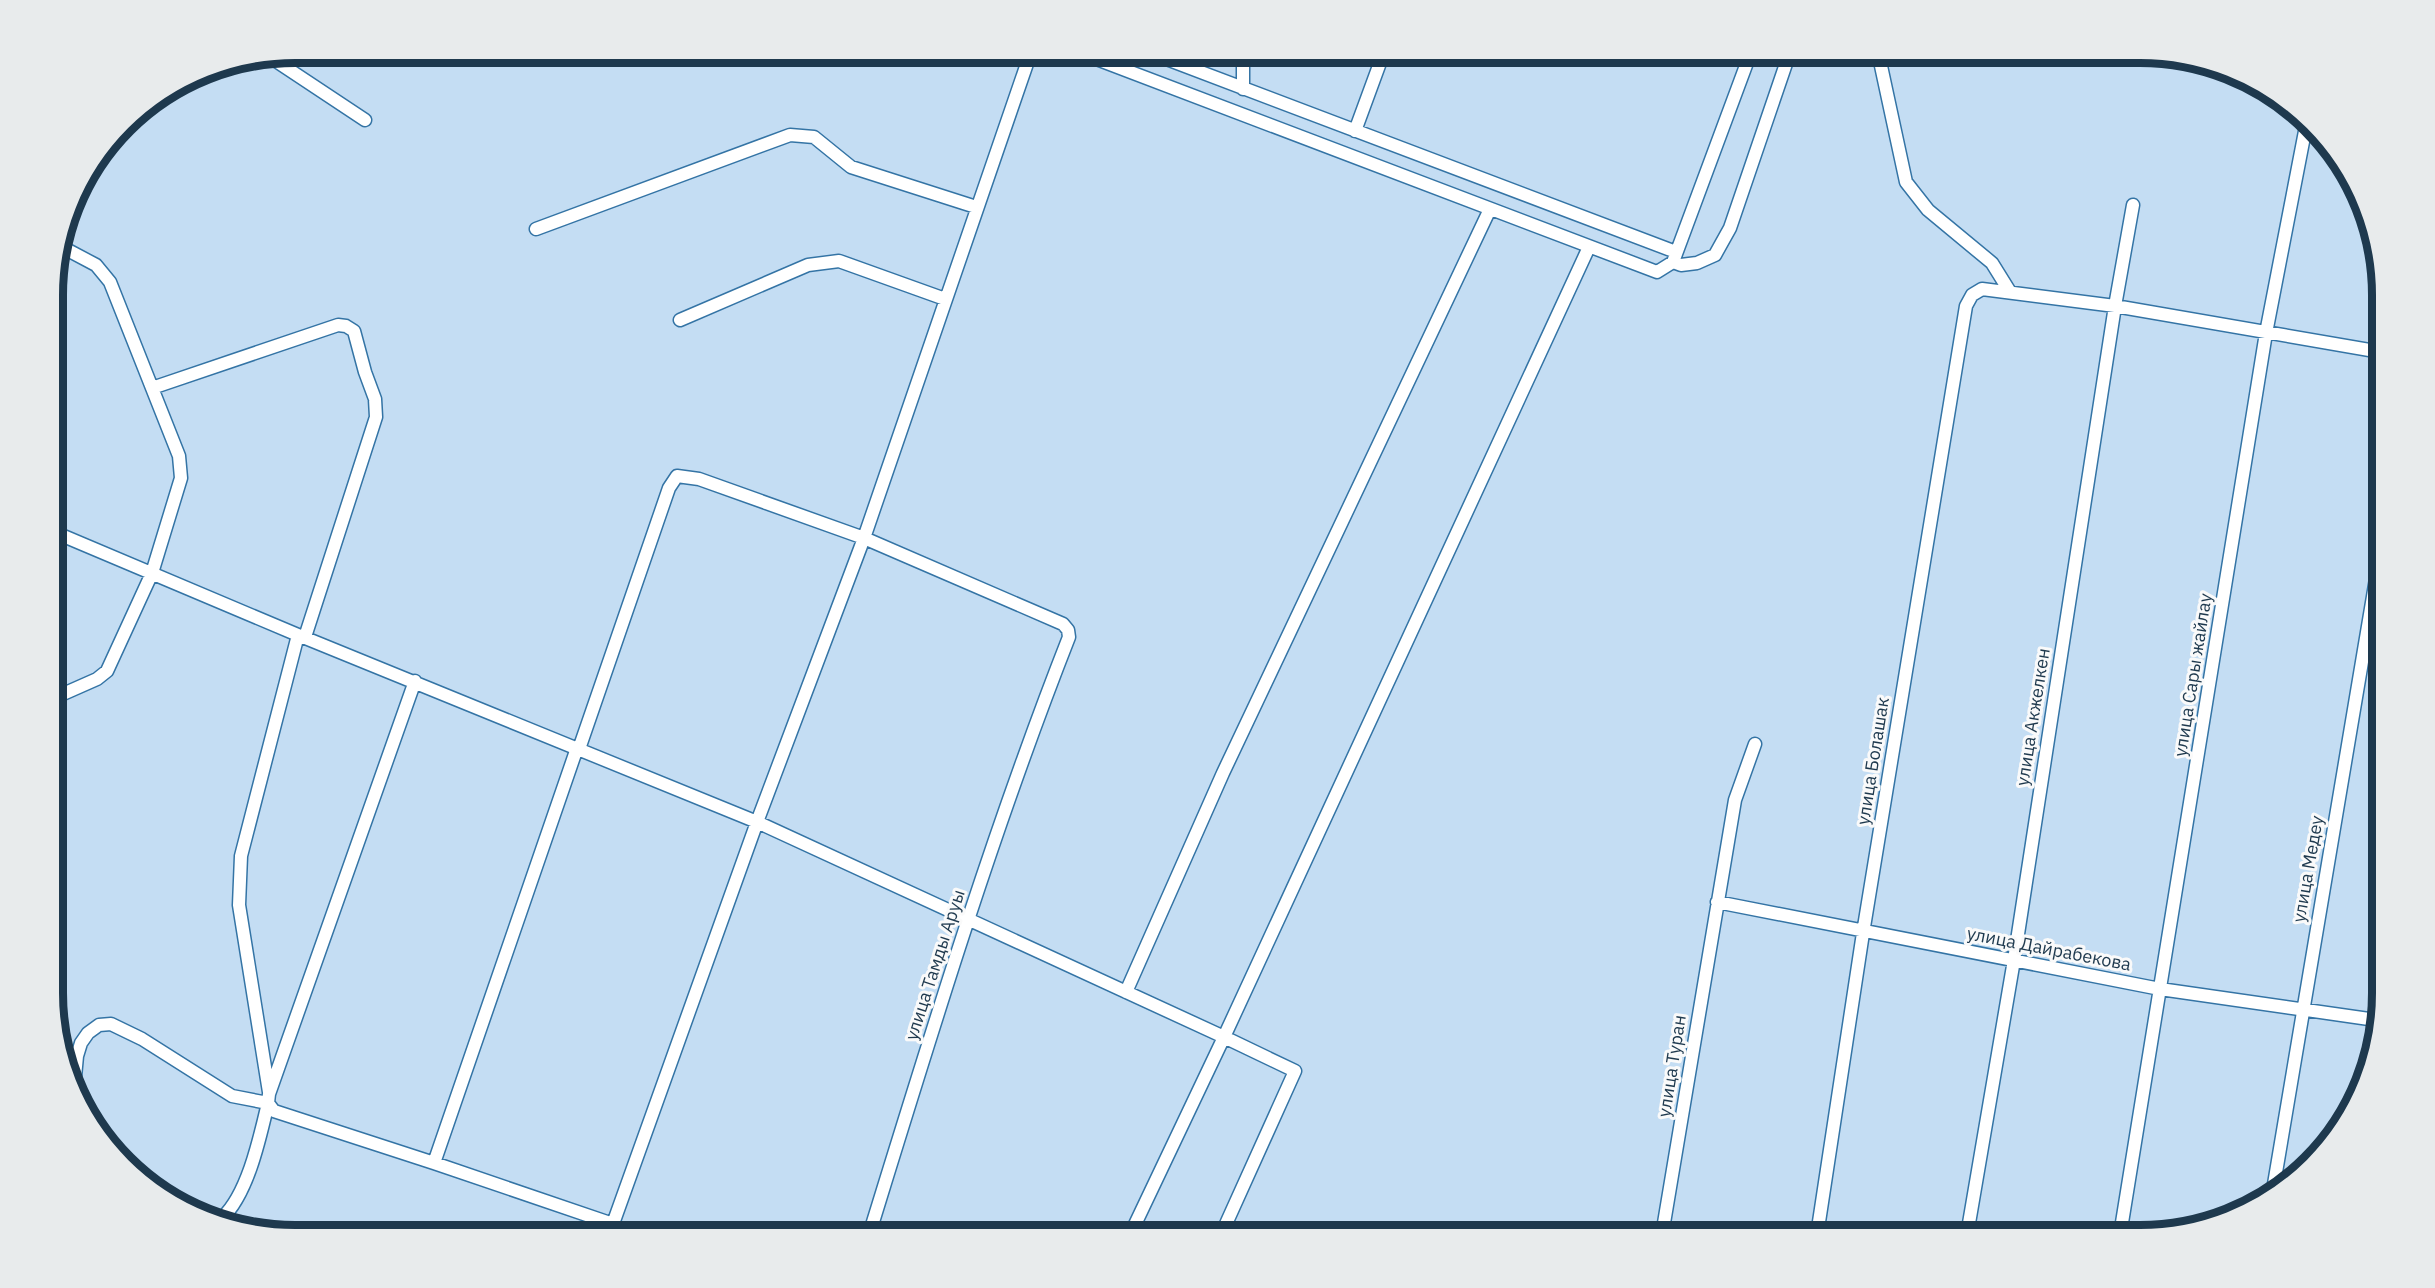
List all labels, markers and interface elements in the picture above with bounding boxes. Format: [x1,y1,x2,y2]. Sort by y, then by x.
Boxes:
street label: улица Сары жайлау [2168,592,2217,758]
street label: улица Акжелкен [2010,646,2055,787]
street label: улица Болашак [1851,695,1894,827]
street label: улица Медеу [2287,814,2328,924]
street label: улица Тамды Аруы [899,887,970,1043]
street label: улица Дайрабекова [1965,921,2133,976]
street label: улица Туран [1652,1013,1691,1119]

